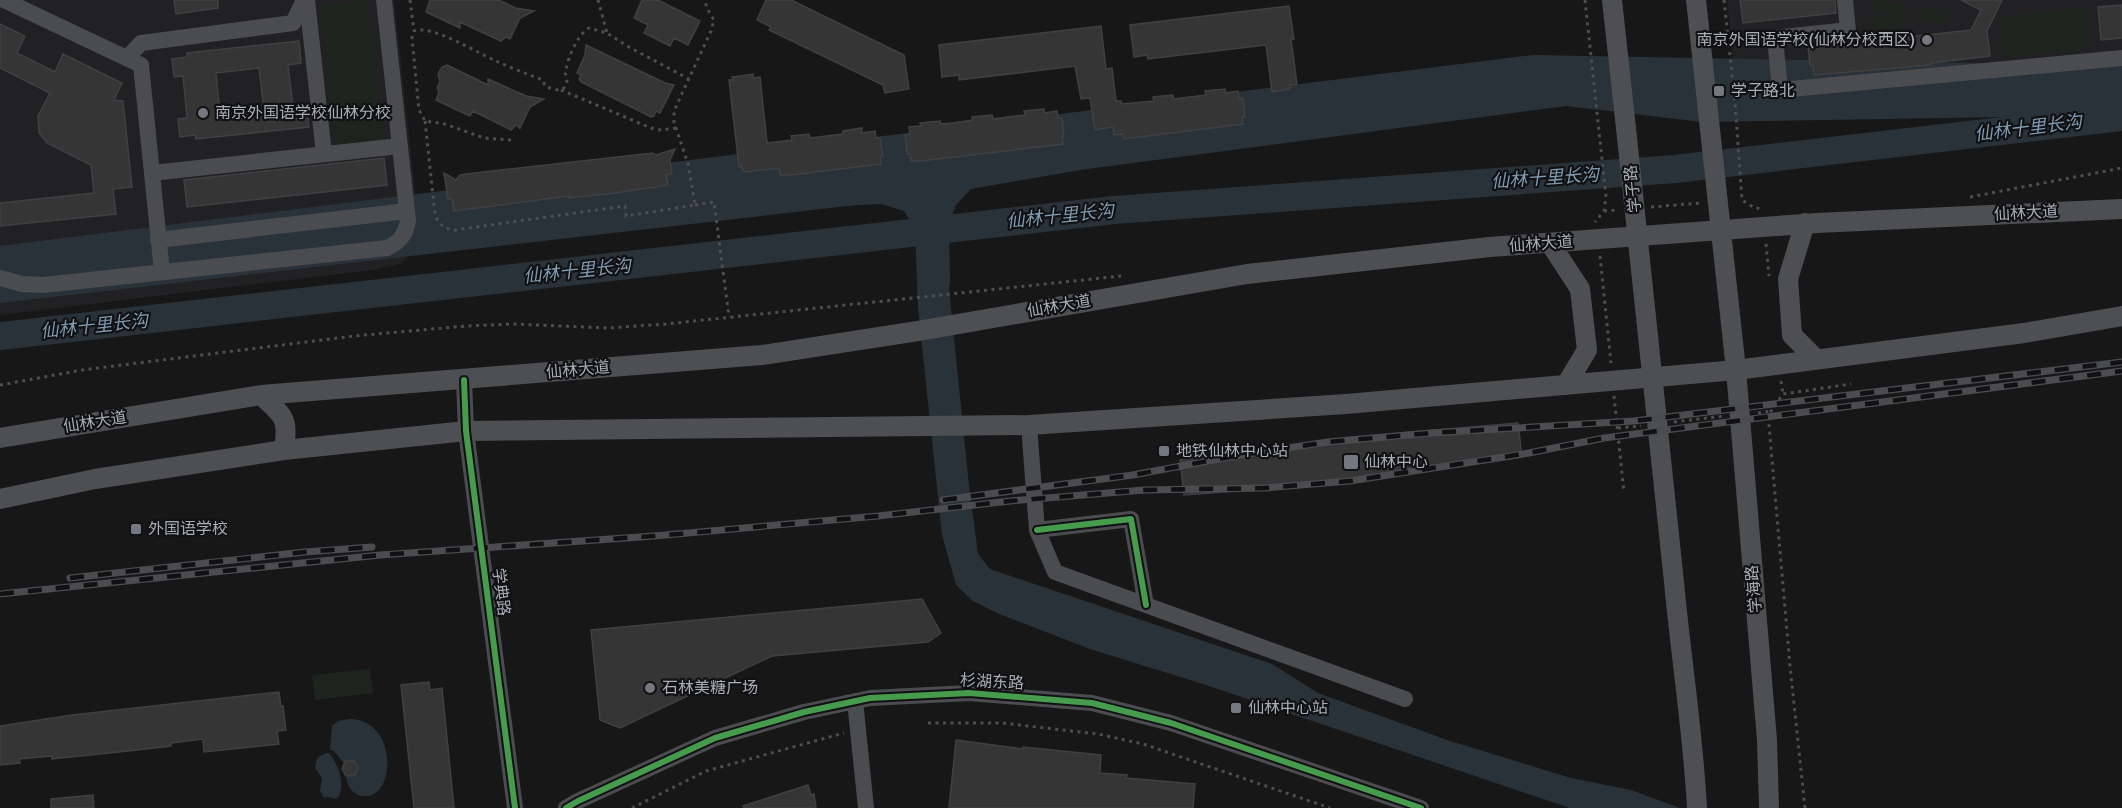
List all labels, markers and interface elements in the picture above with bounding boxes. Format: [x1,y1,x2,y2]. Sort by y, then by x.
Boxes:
place label: 南京外国语学校(仙林分校西区) [1696,30,1915,50]
marker: 南京外国语学校(仙林分校西区) [1920,33,1934,47]
place label: 学子路北 [1731,81,1795,101]
marker: 学子路北 [1712,84,1726,98]
place label: 南京外国语学校仙林分校 [215,103,391,123]
marker: 南京外国语学校仙林分校 [196,106,210,120]
water label: 仙林十里长沟 [1973,110,2085,145]
water label: 仙林十里长沟 [1490,163,1602,193]
street label: 学子路 [1621,164,1645,214]
water label: 仙林十里长沟 [1005,199,1117,233]
street label: 仙林大道 [1994,201,2058,225]
street label: 仙林大道 [1508,232,1574,256]
water label: 仙林十里长沟 [522,254,634,288]
street label: 仙林大道 [1026,291,1092,321]
water label: 仙林十里长沟 [39,309,151,343]
street label: 仙林大道 [545,357,611,383]
street label: 仙林大道 [62,407,128,437]
place label: 地铁仙林中心站 [1176,441,1288,461]
marker: 地铁仙林中心站 [1157,444,1171,458]
place label: 仙林中心 [1364,452,1428,472]
marker: 仙林中心 [1342,453,1360,471]
place label: 外国语学校 [148,519,228,539]
marker: 外国语学校 [129,522,143,536]
street label: 学海路 [1742,564,1766,614]
street label: 学典路 [488,567,514,617]
street label: 杉湖东路 [960,670,1024,694]
place label: 石林美糖广场 [662,678,758,698]
marker: 石林美糖广场 [643,681,657,695]
place label: 仙林中心站 [1248,698,1328,718]
marker: 仙林中心站 [1229,701,1243,715]

